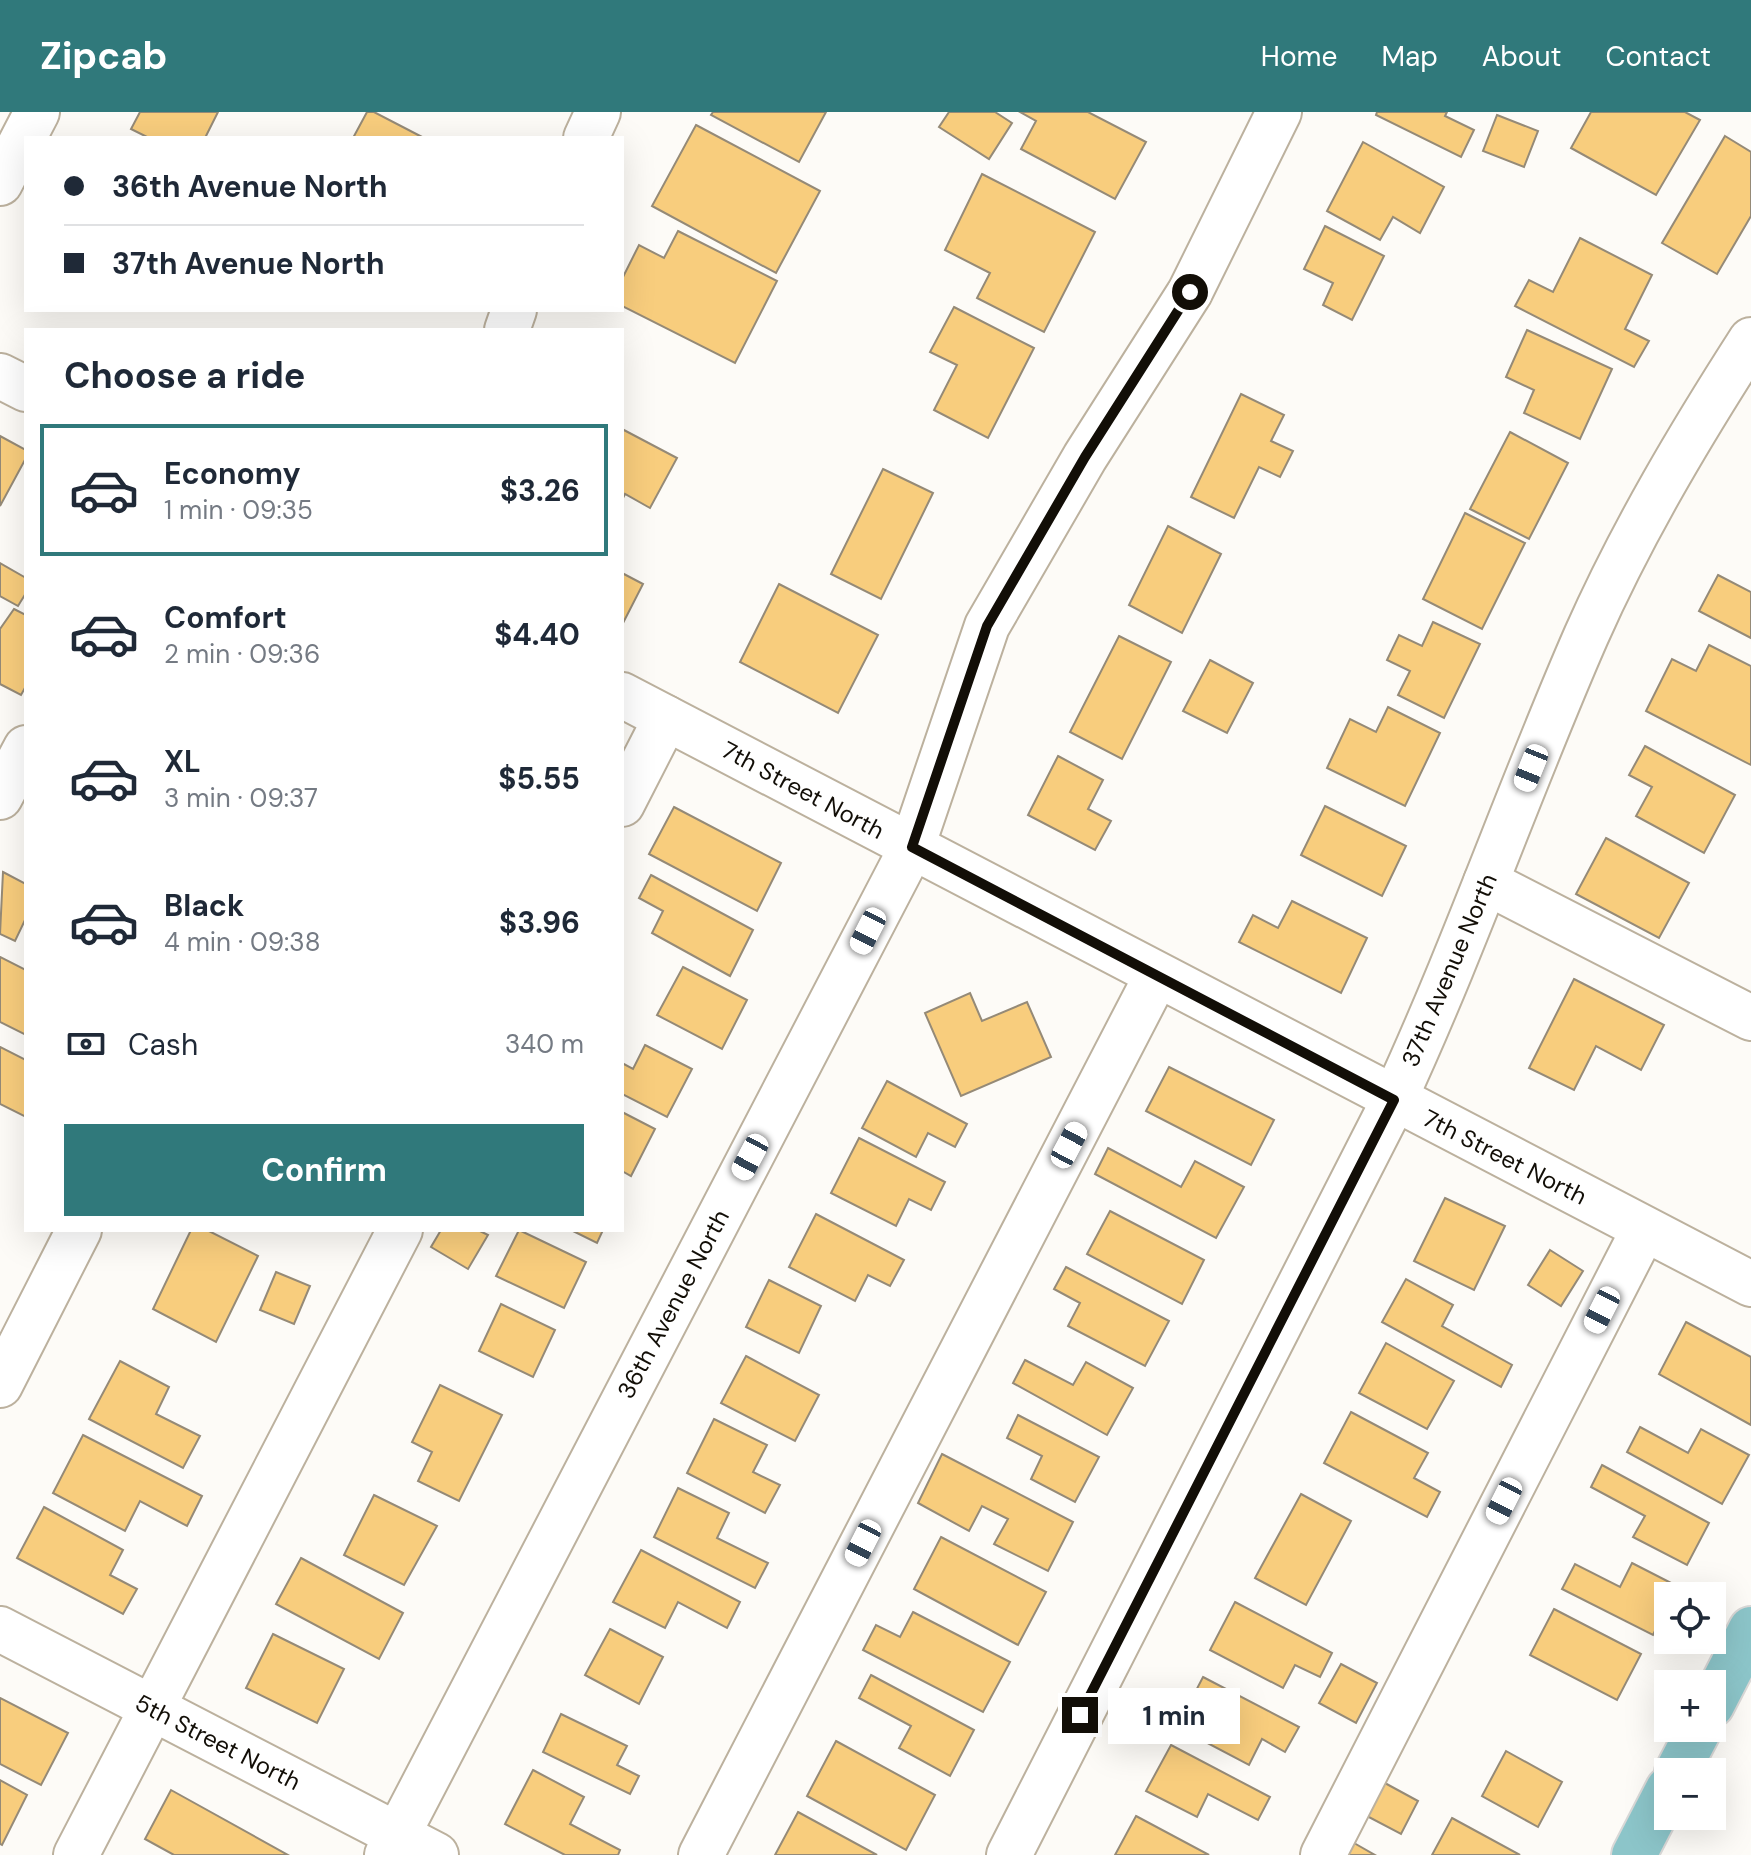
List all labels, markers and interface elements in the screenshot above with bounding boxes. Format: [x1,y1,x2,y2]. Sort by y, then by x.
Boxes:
text: Zipcab [40,31,167,81]
text: Home [1261,38,1337,75]
text: Map [1381,38,1438,75]
text: About [1482,38,1561,75]
text: Contact [1605,38,1711,75]
text: 36th Avenue North [112,167,388,206]
text: 37th Avenue North [112,244,385,283]
route start [1172,274,1208,310]
text: Choose a ride [64,352,305,399]
icon: car [68,454,140,526]
text: Economy [164,454,301,493]
text: $3.26 [500,471,580,510]
text: 1 min · 09:35 [164,493,313,527]
icon: car [68,598,140,670]
text: Comfort [164,598,287,637]
text: $4.40 [494,615,580,654]
text: 2 min · 09:36 [164,637,320,671]
street label: 7th Street North [716,734,890,846]
car [1511,741,1551,795]
icon: car [68,742,140,814]
text: XL [164,742,201,781]
text: $5.55 [498,759,580,798]
text: 3 min · 09:37 [164,781,318,815]
street label: 37th Avenue North [1394,869,1504,1071]
icon: car [68,886,140,958]
text: Black [164,886,244,925]
text: $3.96 [499,903,580,942]
car [846,904,890,958]
text: 4 min · 09:38 [164,925,321,959]
icon: cash [64,1022,108,1066]
text: Cash [128,1025,198,1064]
text: 340 m [505,1027,584,1061]
street label: 7th Street North [1418,1102,1592,1212]
car [1047,1118,1091,1172]
button: Confirm [64,1124,584,1216]
car [728,1130,772,1184]
street label: 36th Avenue North [610,1204,736,1404]
car [1580,1283,1624,1337]
car [1482,1474,1526,1528]
car [841,1516,885,1570]
map controls [1654,1582,1726,1830]
button: locate [1654,1582,1726,1654]
button: + [1654,1670,1726,1742]
street label: 5th Street North [130,1687,306,1797]
callout: 1 min [1108,1687,1240,1743]
route end [1062,1697,1098,1733]
text: 1 min [1142,1699,1206,1733]
button: − [1654,1758,1726,1830]

